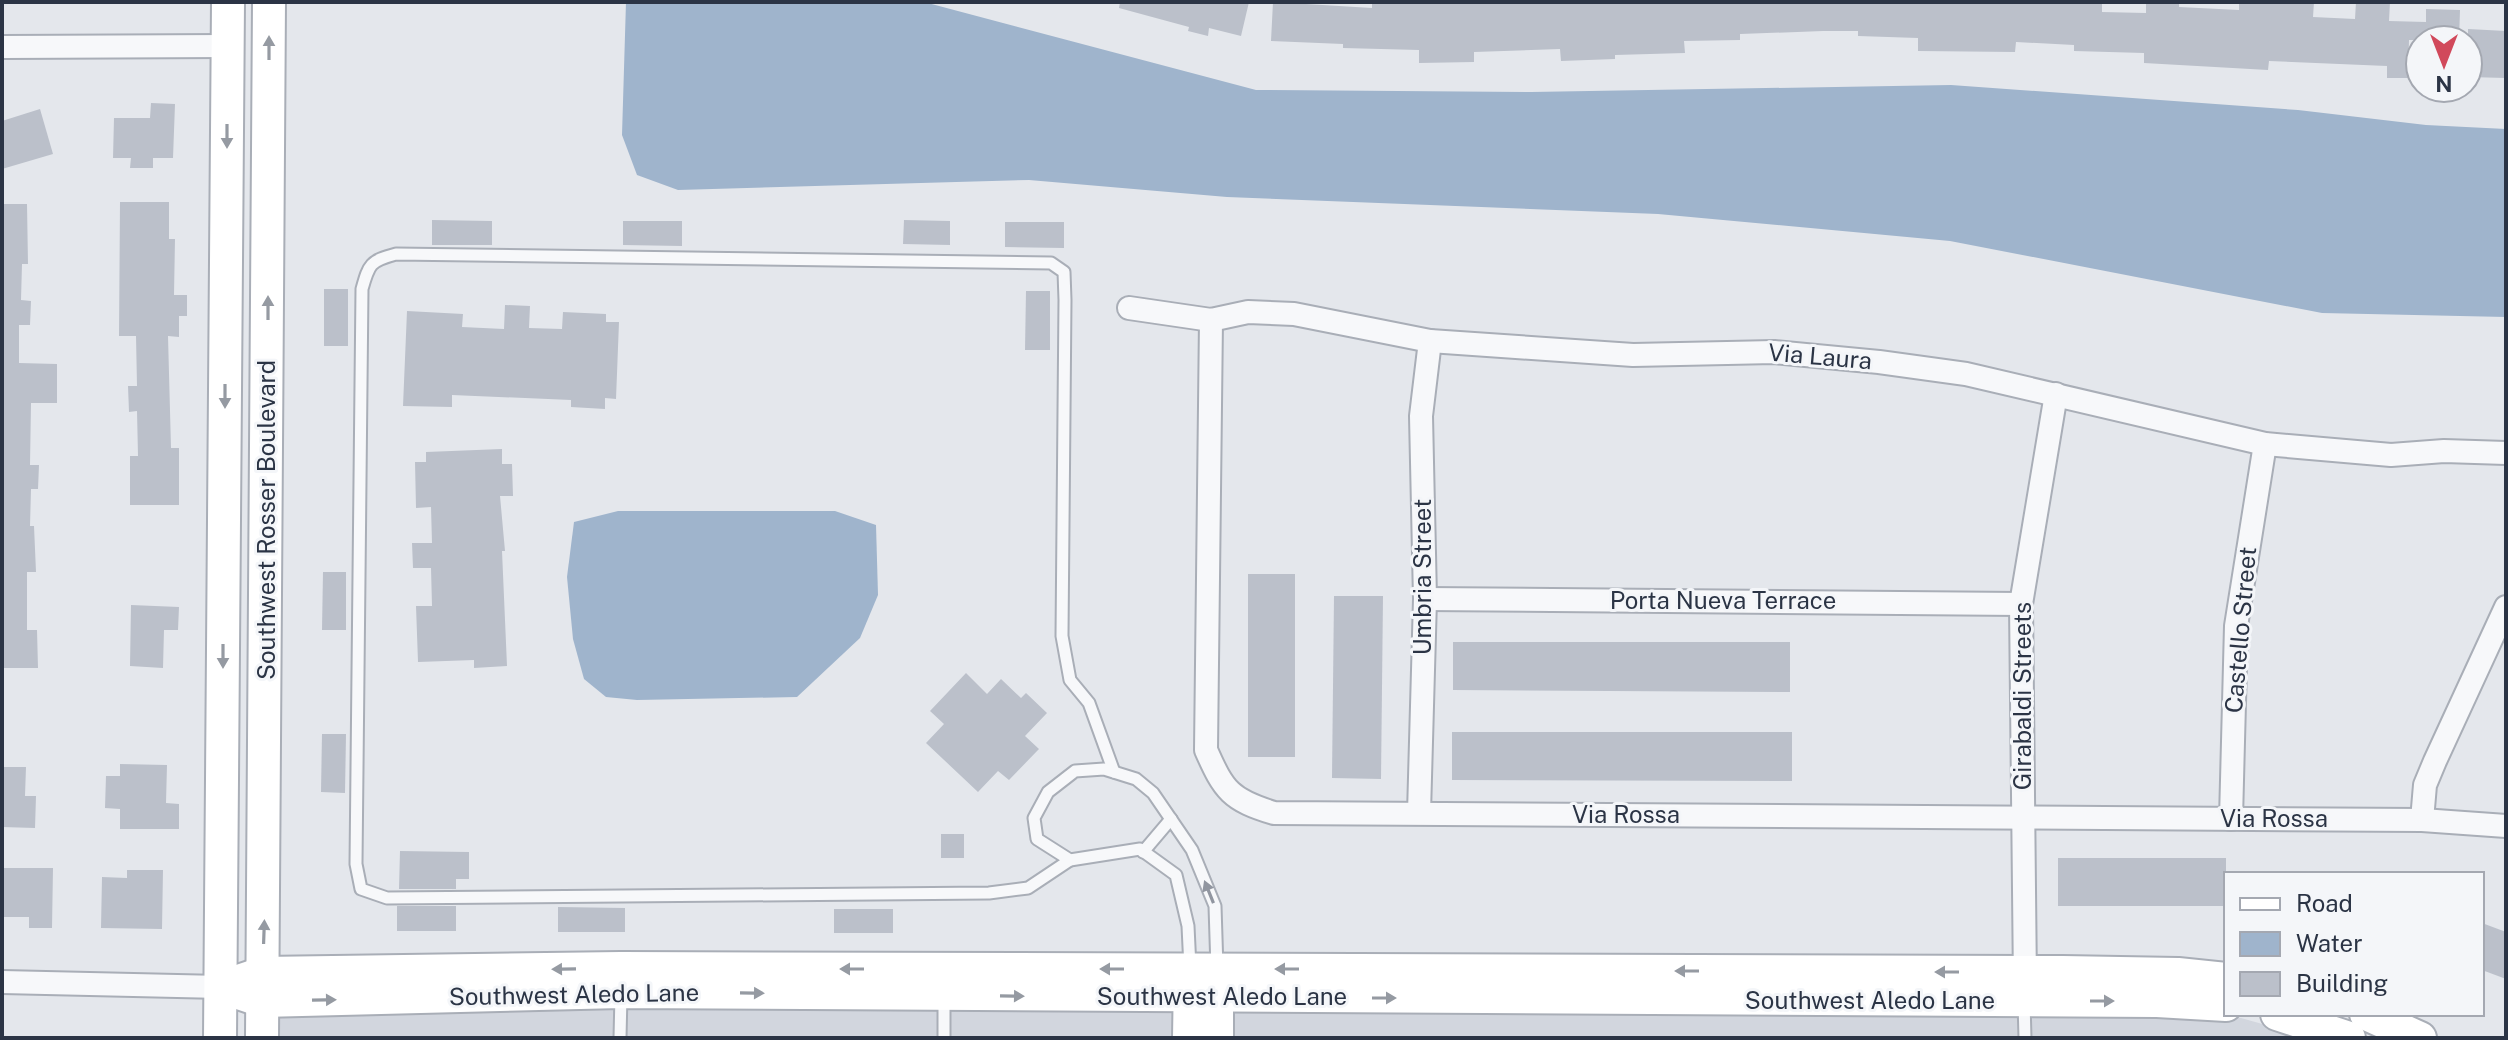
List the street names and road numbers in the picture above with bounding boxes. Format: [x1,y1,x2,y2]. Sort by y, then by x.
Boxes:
street label: Via Laura [1767,338,1873,374]
street label: Southwest Rosser Boulevard [252,360,280,680]
street label: Umbria Street [1408,499,1436,655]
street label: Castello Street [2219,546,2261,714]
street label: Porta Nueva Terrace [1610,586,1836,614]
street label: Girabaldi Streets [2008,602,2036,790]
street label: Via Rossa [1572,800,1680,828]
street label: Via Rossa [2220,804,2328,832]
street label: Southwest Aledo Lane [449,978,699,1010]
street label: Southwest Aledo Lane [1097,982,1347,1010]
street label: Southwest Aledo Lane [1745,986,1995,1014]

